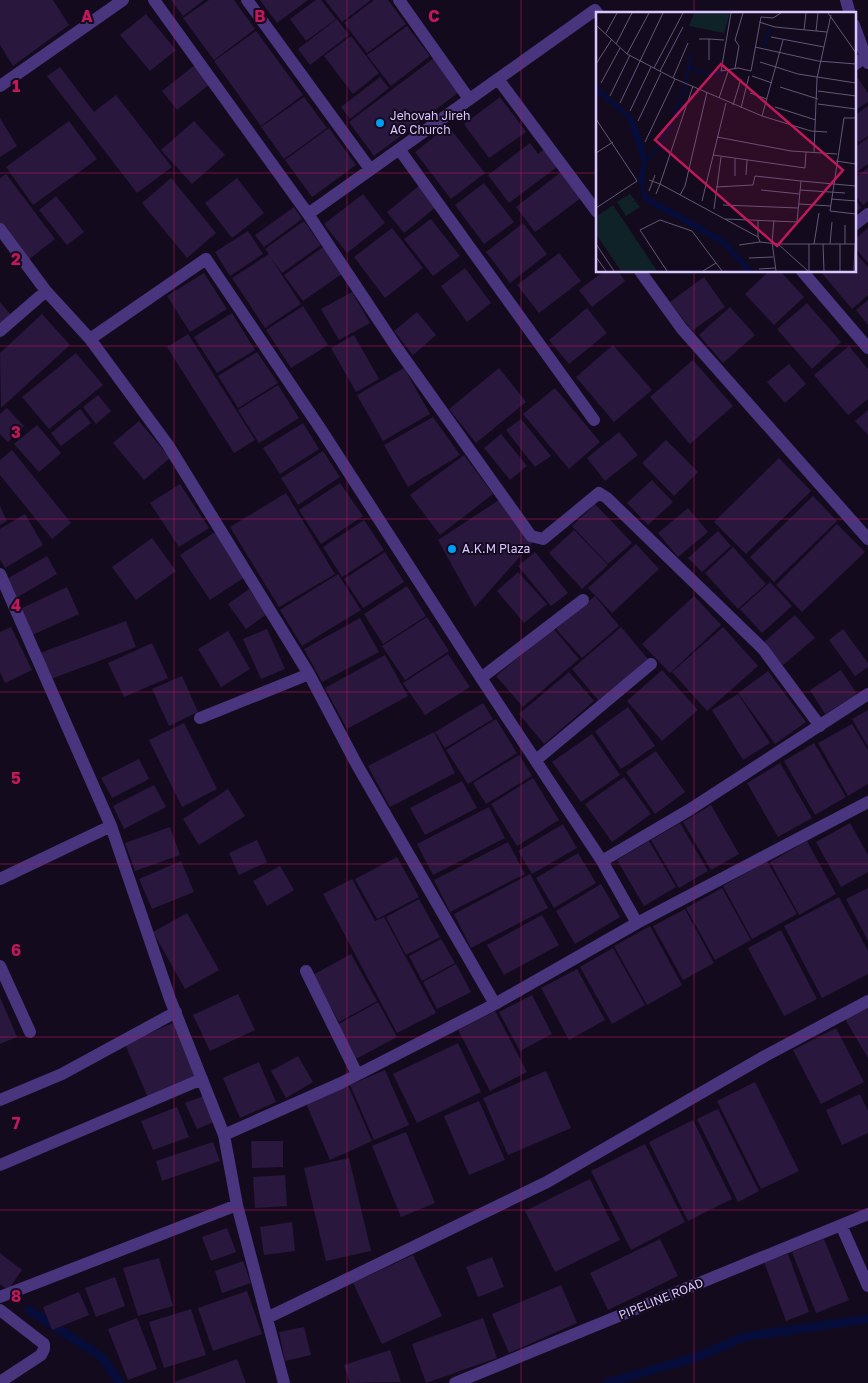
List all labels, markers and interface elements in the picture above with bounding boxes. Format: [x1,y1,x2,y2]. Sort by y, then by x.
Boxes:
text: A [81,6,93,26]
text: B [254,6,266,26]
text: C [428,6,440,26]
inset map [596,12,856,272]
text: 1 [12,76,20,96]
place label: Jehovah Jireh AG Church [390,108,470,137]
marker: Jehovah Jireh AG Church [374,117,386,129]
text: 2 [11,249,21,269]
text: 3 [11,422,21,442]
place label: A.K.M Plaza [462,541,530,556]
marker: A.K.M Plaza [446,543,458,555]
text: 4 [11,595,21,615]
text: 5 [11,768,21,788]
text: 6 [11,940,21,960]
text: 7 [12,1113,21,1133]
street label: PIPELINE ROAD [616,1275,705,1322]
text: 8 [11,1286,21,1306]

